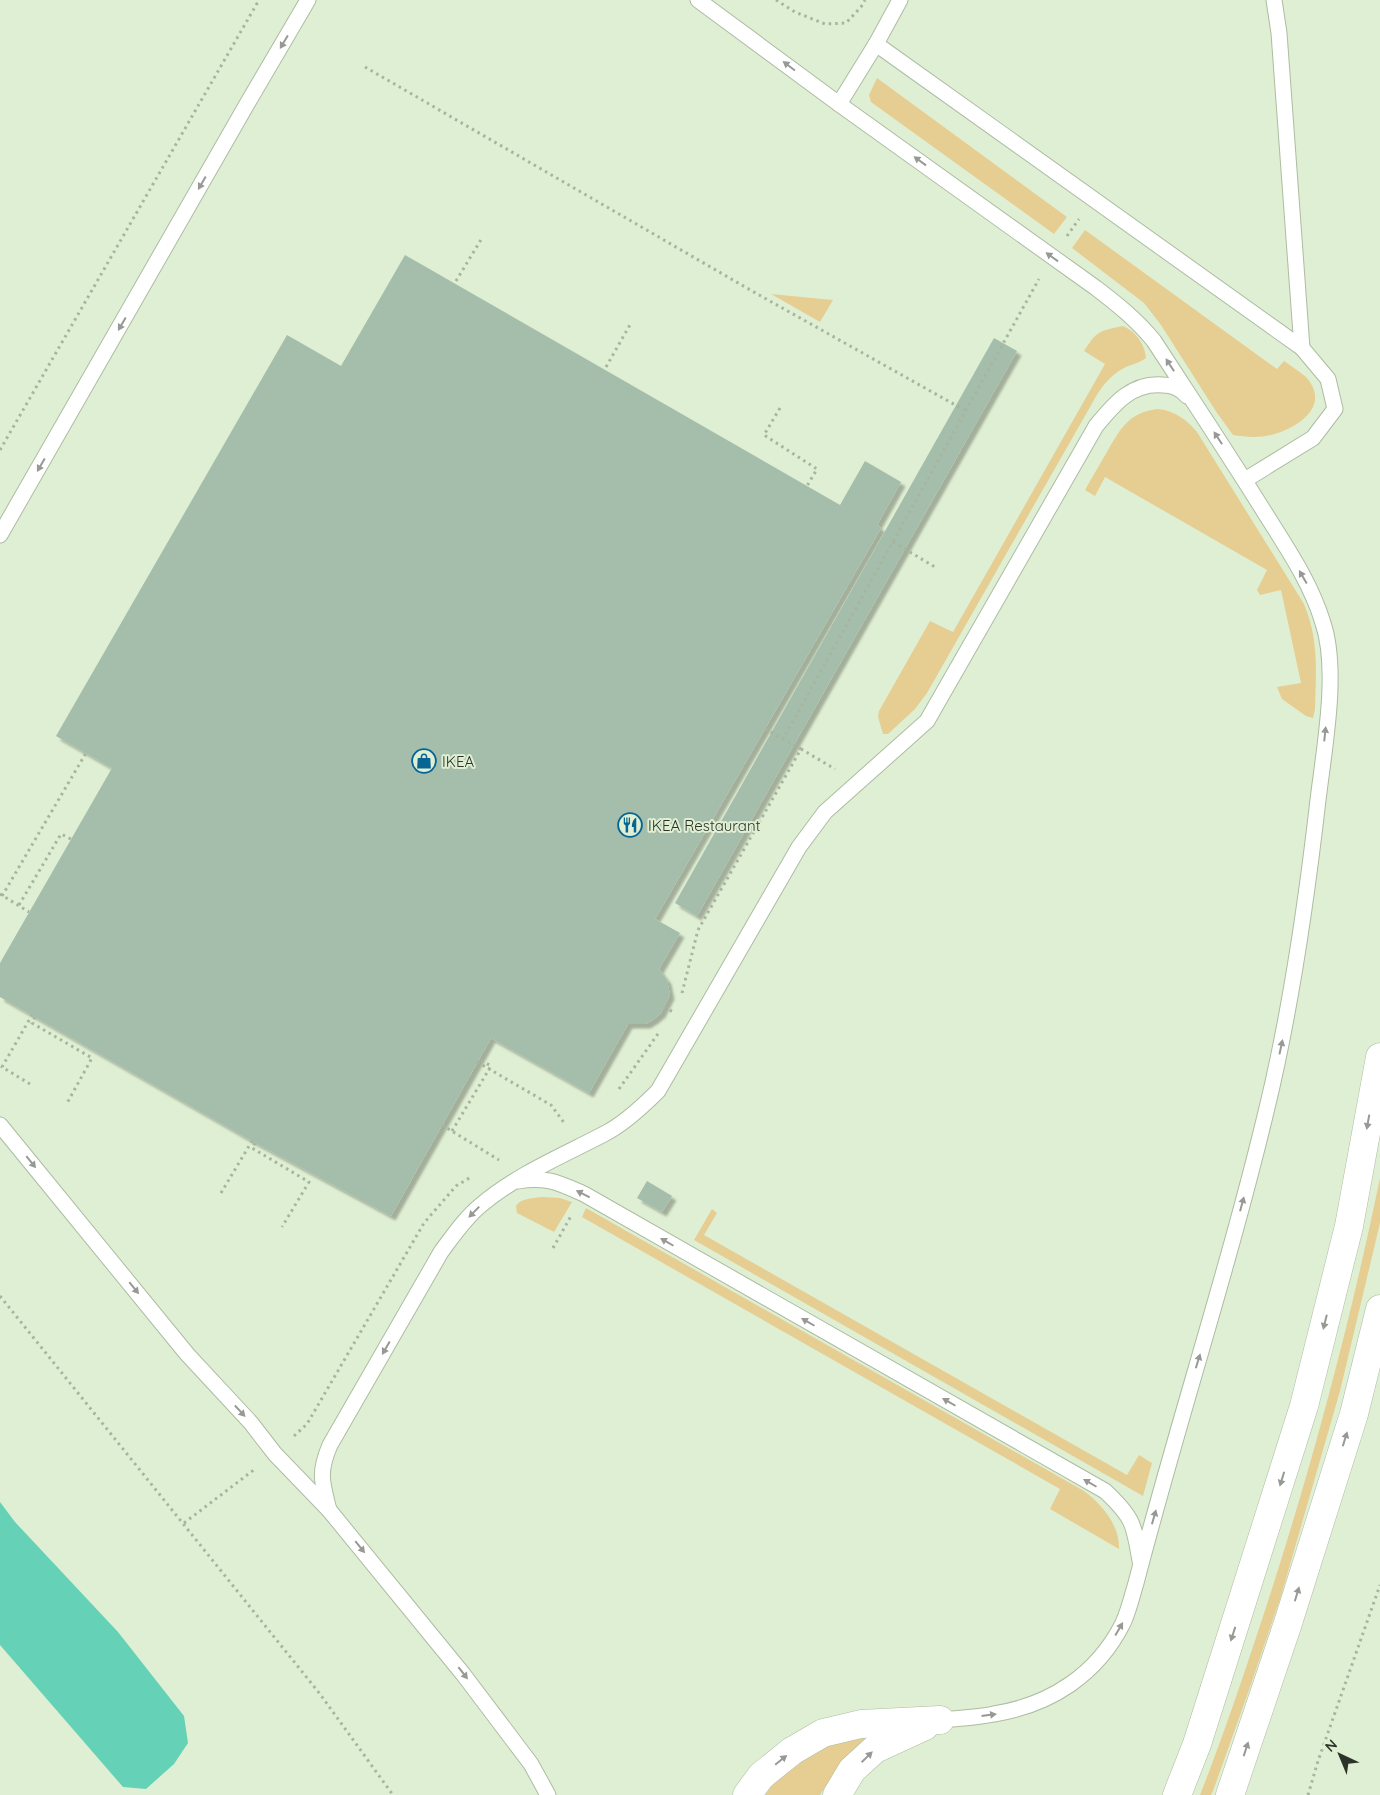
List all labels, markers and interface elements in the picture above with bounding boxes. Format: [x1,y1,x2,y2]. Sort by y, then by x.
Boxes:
one-way arrow [279,35,288,48]
one-way arrow [782,61,796,71]
one-way arrow [913,156,927,166]
one-way arrow [198,175,206,190]
one-way arrow [1045,252,1058,262]
one-way arrow [118,317,126,331]
one-way arrow [1166,359,1175,372]
one-way arrow [1213,432,1222,445]
one-way arrow [36,458,45,471]
one-way arrow [1299,569,1307,584]
one-way arrow [1321,726,1329,742]
shop icon: IKEA [411,748,437,774]
place label: IKEA [442,752,474,771]
restaurant icon: IKEA Restaurant [617,812,643,838]
place label: IKEA Restaurant [648,816,761,835]
one-way arrow [1277,1039,1285,1054]
one-way arrow [1364,1114,1372,1129]
one-way arrow [25,1156,36,1169]
one-way arrow [576,1190,590,1198]
one-way arrow [1238,1197,1246,1212]
one-way arrow [468,1206,480,1218]
one-way arrow [660,1237,673,1246]
one-way arrow [128,1281,139,1294]
one-way arrow [1321,1315,1329,1330]
one-way arrow [801,1318,815,1326]
one-way arrow [382,1341,390,1355]
one-way arrow [1194,1353,1202,1368]
one-way arrow [943,1398,956,1407]
one-way arrow [234,1405,246,1417]
one-way arrow [1342,1432,1350,1447]
one-way arrow [1277,1471,1285,1486]
one-way arrow [1083,1479,1098,1487]
one-way arrow [1151,1510,1159,1525]
one-way arrow [354,1541,365,1554]
one-way arrow [1293,1587,1301,1602]
one-way arrow [1115,1622,1123,1637]
one-way arrow [1229,1626,1237,1641]
one-way arrow [457,1666,468,1679]
one-way arrow [981,1711,997,1719]
north arrow [1315,1730,1365,1780]
text: N [1321,1736,1341,1756]
one-way arrow [1242,1741,1250,1756]
one-way arrow [860,1751,872,1763]
one-way arrow [774,1755,787,1766]

